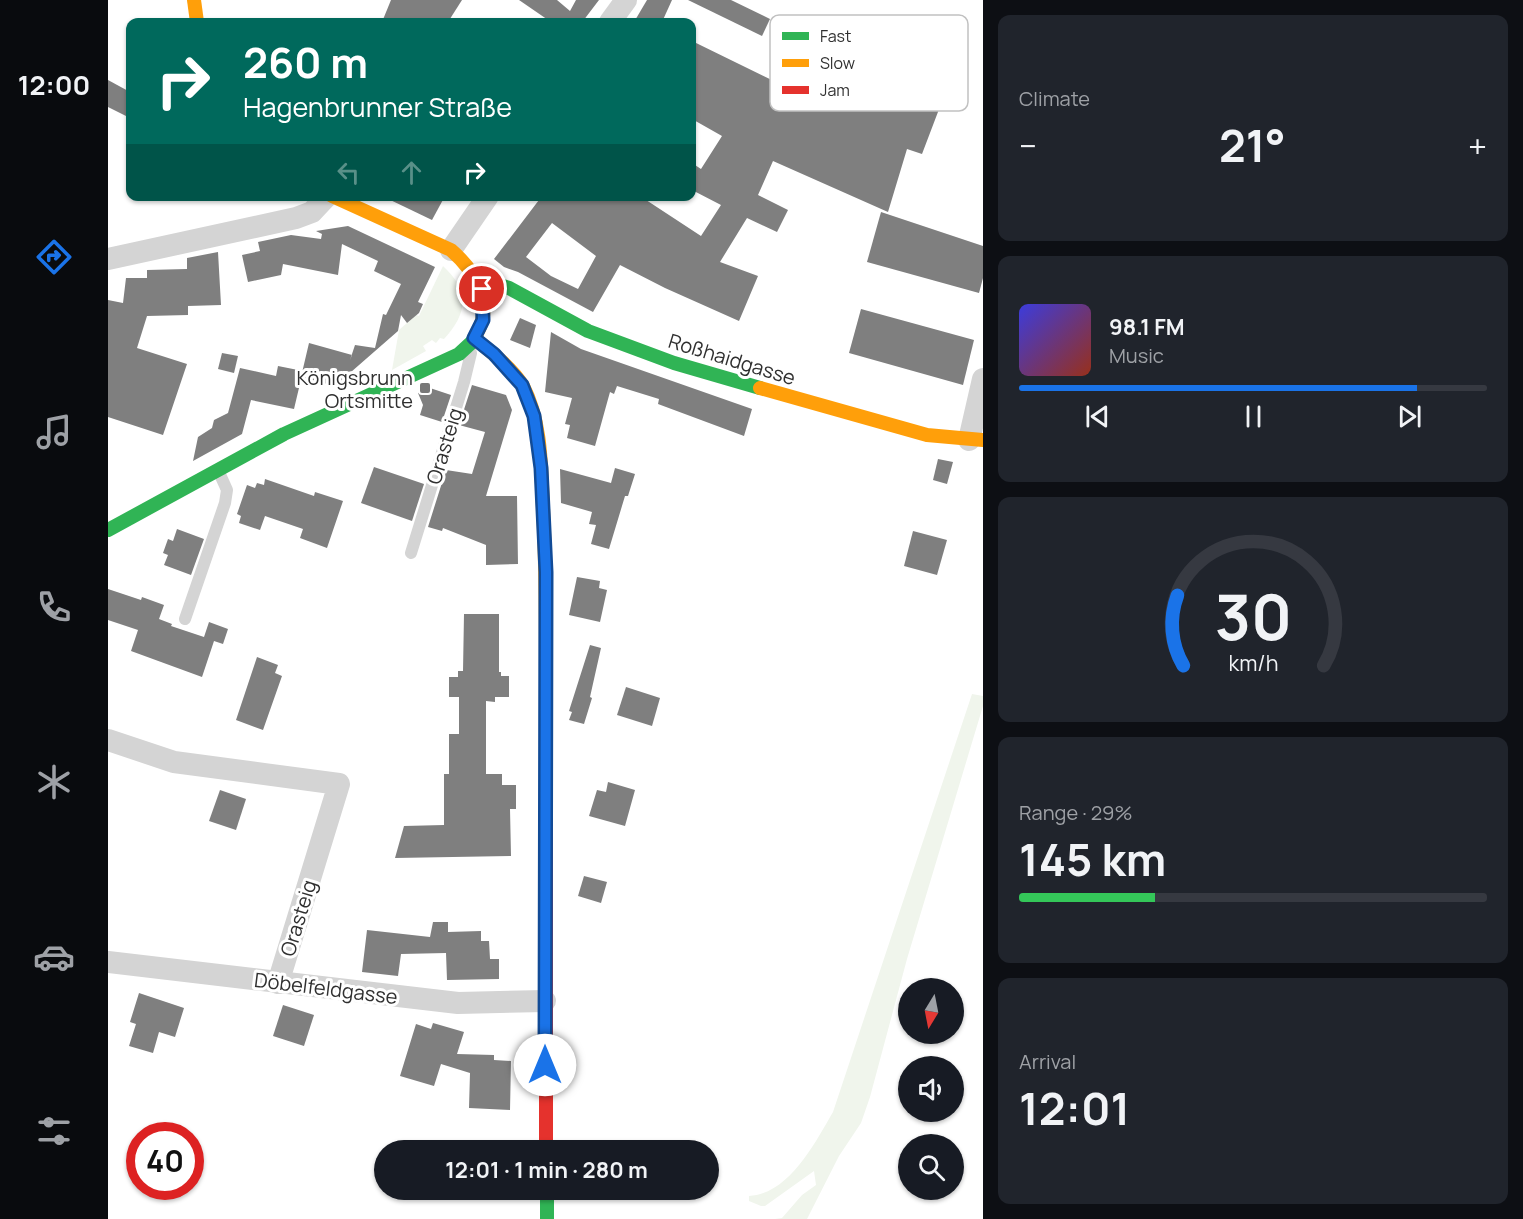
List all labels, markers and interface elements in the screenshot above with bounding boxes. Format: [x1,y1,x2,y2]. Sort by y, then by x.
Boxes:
legend [770,15,968,111]
text: Fast [820,25,851,47]
text: 260 m [243,33,368,91]
icon: right [144,42,222,120]
text: Slow [820,52,855,74]
text: 12:00 [18,66,90,103]
text: Jam [820,79,850,101]
text: Climate [1019,85,1090,112]
text: Hagenbrunner Straße [243,88,512,125]
text: 21° [1219,114,1286,176]
text: − [1019,123,1037,168]
text: + [1468,123,1487,168]
icon: left [332,156,365,189]
icon: ahead [395,156,428,189]
icon: right [458,156,491,189]
icon: directions [33,236,75,278]
pin [456,263,507,314]
icon: arrive [465,272,498,305]
text: 98.1 FM [1109,312,1185,342]
street label: Roßhaidgasse [665,327,799,391]
text: Music [1109,342,1164,369]
place label: Königsbrunn Ortsmitte [297,364,413,414]
marker: Königsbrunn Ortsmitte [418,381,432,395]
icon: previous [1081,400,1114,433]
icon: pause [1237,400,1270,433]
icon: next [1393,400,1426,433]
street label: Orasteig [420,404,468,488]
icon: music [33,411,75,453]
text: 30 [1214,574,1292,660]
icon: phone [33,586,75,628]
text: km/h [1228,649,1278,678]
icon: climate [33,761,75,803]
text: Range · 29% [1019,799,1133,826]
text: 145 km [1019,828,1166,890]
street label: Orasteig [274,876,322,960]
icon: car [33,936,75,978]
street label: Döbelfeldgasse [253,966,399,1010]
north arrow [898,978,964,1044]
map controls [898,978,964,1200]
position arrow [513,1033,577,1097]
text: Arrival [1019,1048,1076,1075]
button: sound [898,1056,964,1122]
text: 12:01 [1019,1077,1130,1139]
icon: filters [33,1110,75,1152]
speed limit sign: 40 [126,1122,204,1200]
button: search [898,1134,964,1200]
text: 12:01 · 1 min · 280 m [445,1155,648,1185]

